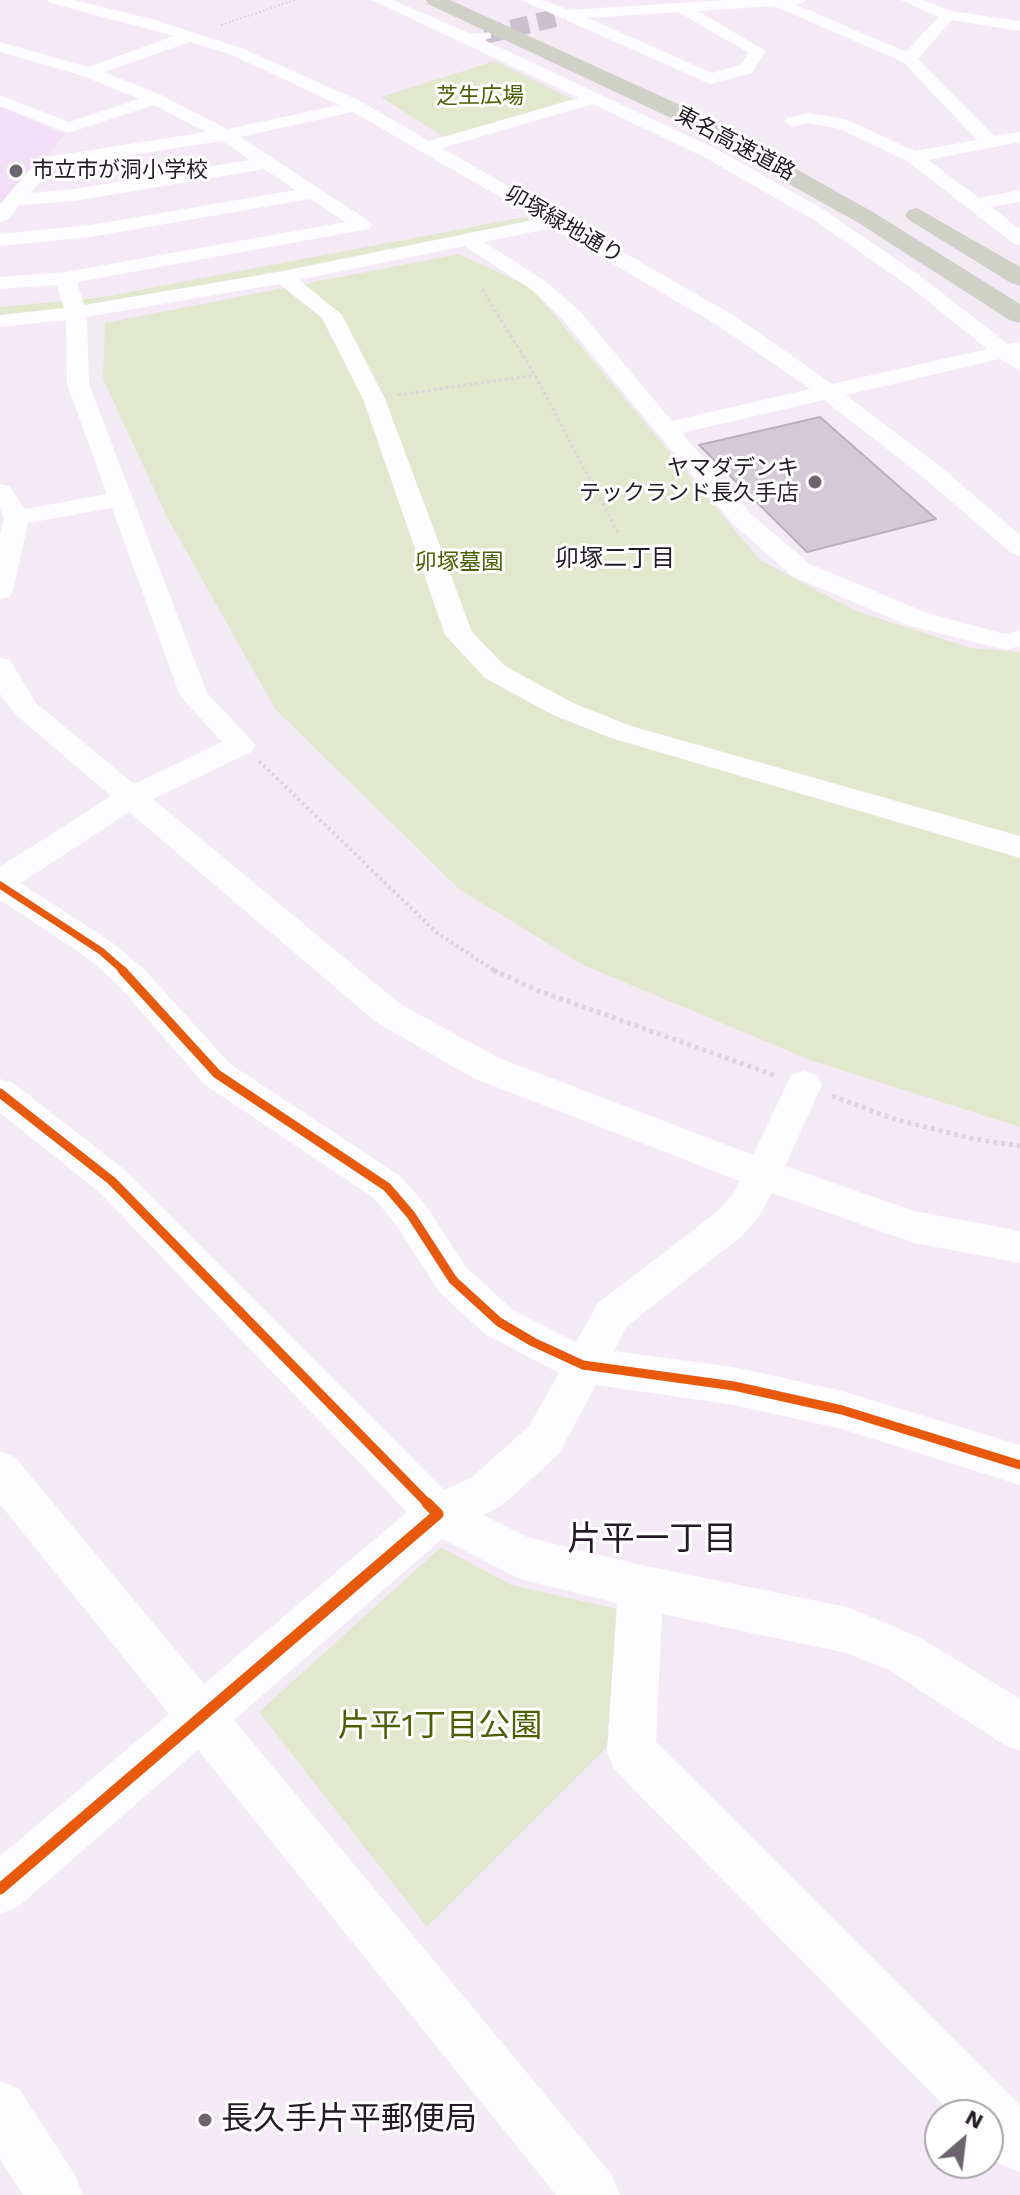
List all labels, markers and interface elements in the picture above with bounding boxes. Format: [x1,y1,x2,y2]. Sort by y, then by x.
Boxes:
park label: 芝生広場 [436,84,524,110]
street label: 東名高速道路 [671,101,799,187]
place label: 市立市が洞小学校 [32,158,208,184]
marker: 市立市が洞小学校 [7,162,25,180]
street label: 卯塚緑地通り [500,181,628,269]
place label: ヤマダデンキ テックランド長久手店 [579,456,799,508]
marker: ヤマダデンキ テックランド長久手店 [806,473,824,491]
district label: 卯塚二丁目 [555,545,675,573]
park label: 卯塚墓園 [415,550,503,576]
district label: 片平一丁目 [567,1520,737,1560]
park label: 片平1丁目公園 [338,1708,542,1746]
north arrow [924,2099,1004,2179]
place label: 長久手片平郵便局 [221,2101,477,2139]
text: N [961,2104,988,2134]
marker: 長久手片平郵便局 [196,2111,214,2129]

